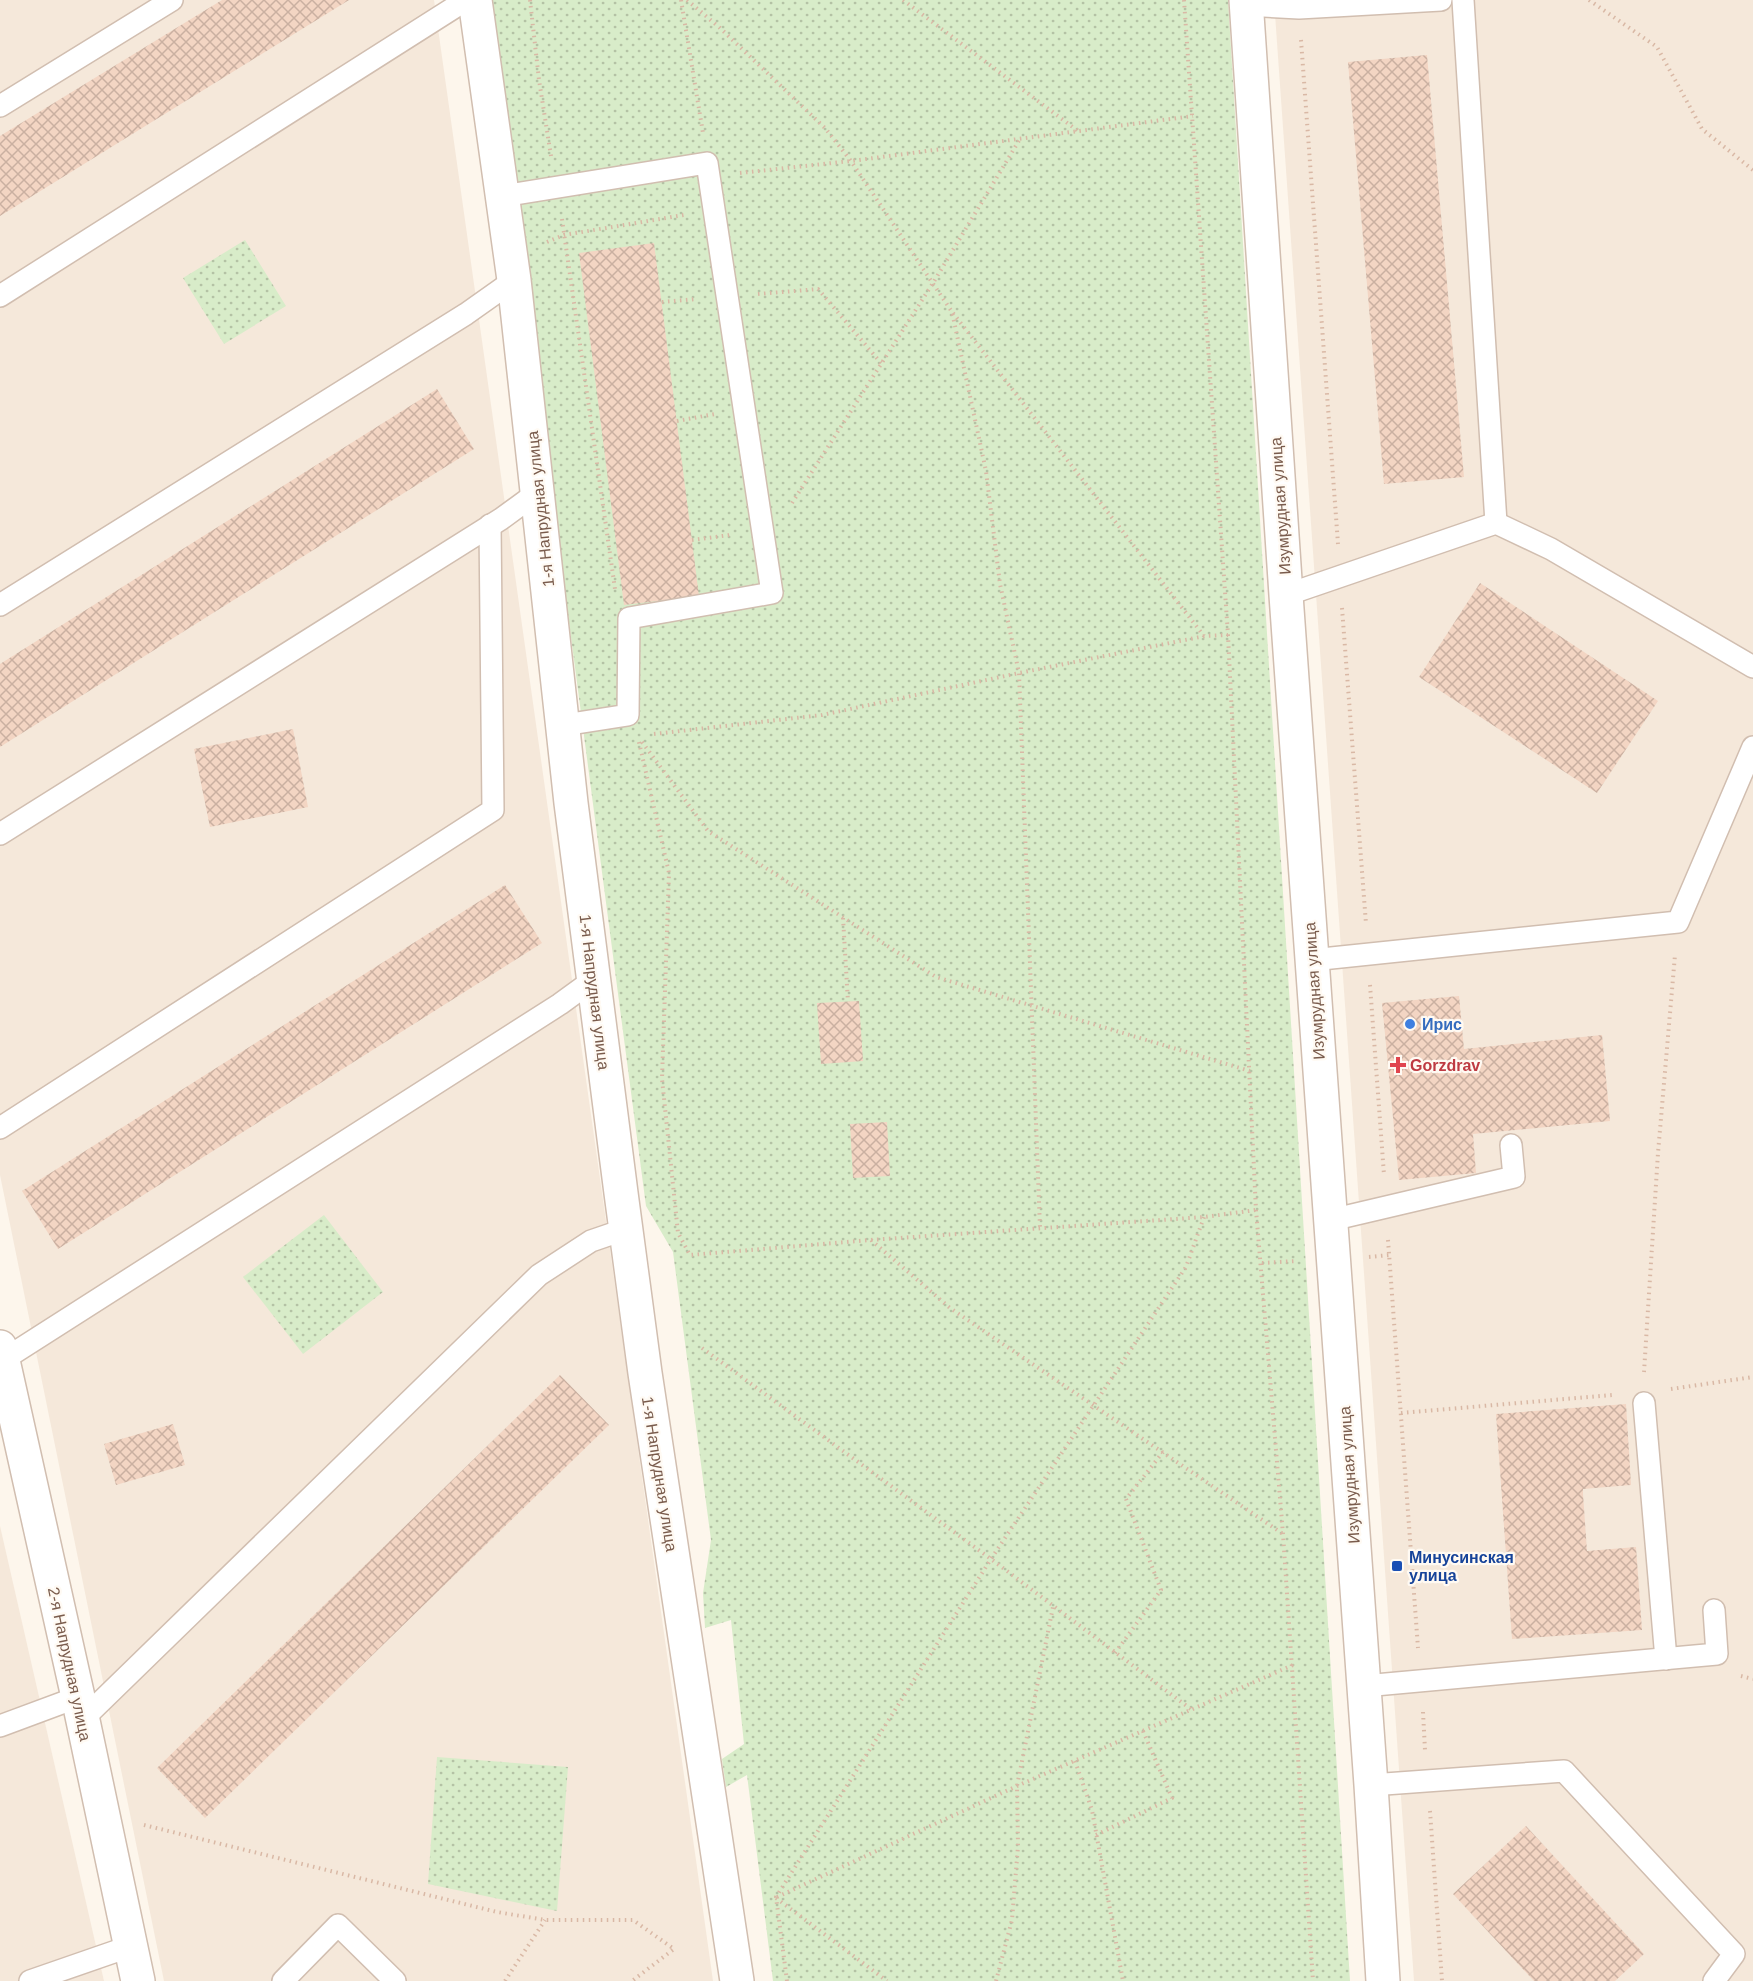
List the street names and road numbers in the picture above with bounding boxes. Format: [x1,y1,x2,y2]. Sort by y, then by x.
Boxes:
street label: 1-я Напрудная улица [524,430,557,588]
street label: Изумрудная улица [1267,437,1294,575]
street label: 1-я Напрудная улица [577,913,613,1071]
street label: Изумрудная улица [1301,922,1328,1060]
street label: 1-я Напрудная улица [639,1395,680,1553]
street label: Изумрудная улица [1336,1406,1363,1544]
street label: 2-я Напрудная улица [45,1586,94,1743]

